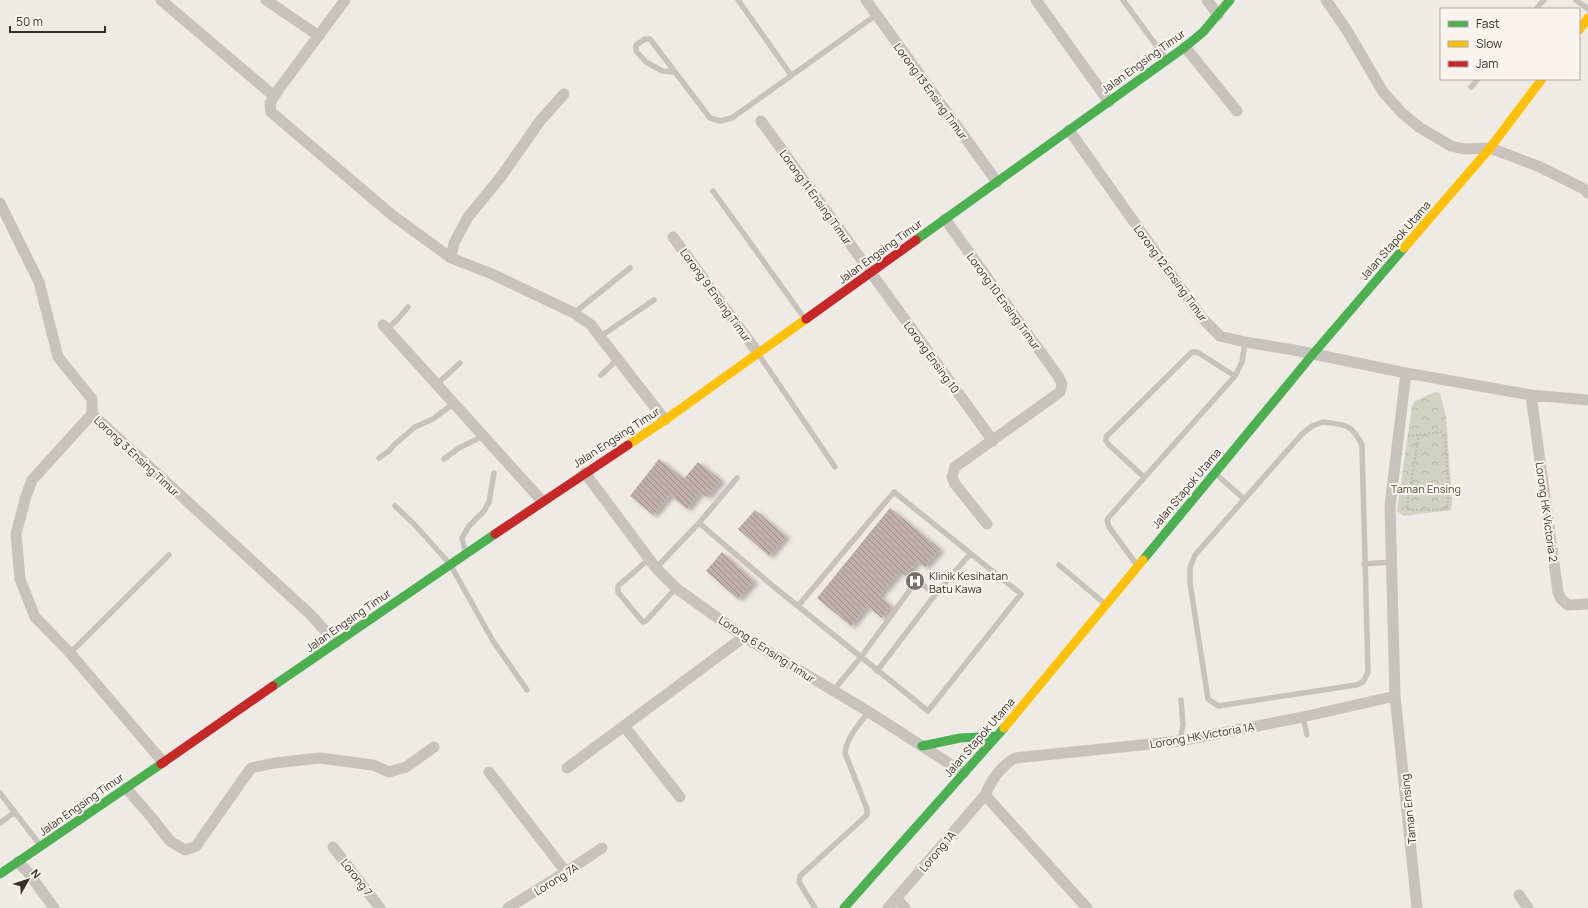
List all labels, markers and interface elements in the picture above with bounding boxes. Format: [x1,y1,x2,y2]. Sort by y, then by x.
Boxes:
scale bar [10,8,105,34]
legend [1440,8,1580,80]
text: 50 m [16,13,43,30]
text: Fast [1476,15,1500,32]
street label: Jalan Engsing Timur [1098,25,1188,97]
text: Slow [1476,35,1502,52]
street label: Lorong 13 Ensing Timur [891,40,971,142]
text: Jam [1476,55,1498,72]
street label: Lorong 11 Ensing Timur [776,147,856,247]
street label: Jalan Stapok Utama [1356,197,1434,283]
street label: Jalan Engsing Timur [835,215,925,287]
street label: Lorong 12 Ensing Timur [1131,222,1211,324]
street label: Lorong 9 Ensing Timur [677,245,755,345]
street label: Lorong 10 Ensing Timur [964,250,1044,352]
street label: Lorong Ensing 10 [901,318,963,396]
street label: Jalan Engsing Timur [570,403,662,471]
street label: Lorong 3 Ensing Timur [91,413,183,499]
street label: Jalan Stapok Utama [1148,445,1224,531]
street label: Lorong HK Victoria 2 [1533,461,1561,563]
park label: Taman Ensing [1391,481,1461,496]
place label: Klinik Kesihatan Batu Kawa [929,568,1008,596]
hospital icon: Klinik Kesihatan Batu Kawa [904,570,926,592]
street label: Jalan Engsing Timur [303,585,393,655]
street label: Lorong 6 Ensing Timur [716,612,818,686]
street label: Jalan Stapok Utama [940,694,1018,780]
street label: Lorong HK Victoria 1A [1149,718,1255,752]
street label: Jalan Engsing Timur [36,769,126,839]
street label: Taman Ensing [1397,773,1419,845]
street label: Lorong 1A [916,827,959,875]
street label: Lorong 7 [338,855,376,899]
street label: Lorong 7A [531,859,581,899]
north arrow [8,860,48,900]
text: N [28,866,45,881]

